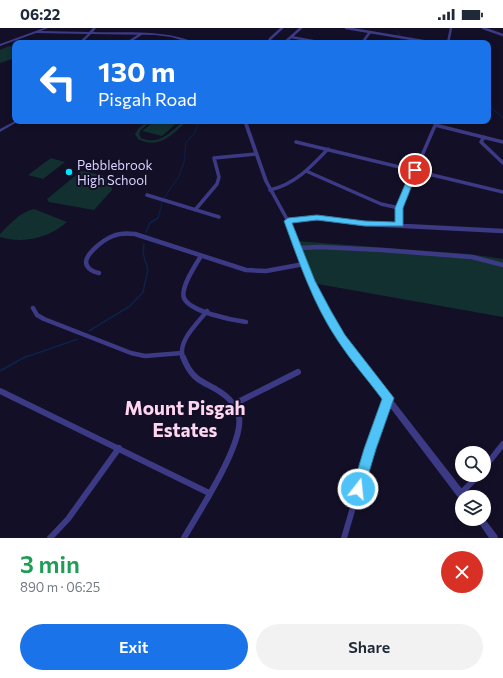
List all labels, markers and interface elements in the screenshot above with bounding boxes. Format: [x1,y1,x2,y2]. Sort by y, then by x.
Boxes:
text: 06:22 [20,5,60,23]
text: 130 m [98,54,175,88]
icon: left [32,56,84,108]
text: Pisgah Road [98,88,197,110]
pin [398,153,432,187]
place label: Pebblebrook High School [77,157,153,188]
icon: arrive [404,159,426,181]
marker: Pebblebrook High School [64,167,74,177]
district label: Mount Pisgah Estates [125,396,245,441]
map controls [455,446,491,526]
button: search [455,446,491,482]
position arrow [337,468,379,510]
button: layers [455,490,491,526]
text: 3 min [20,549,80,578]
button: close [441,551,483,593]
text: 890 m · 06:25 [20,579,100,595]
button: Exit [20,624,248,670]
button: Share [256,624,483,670]

